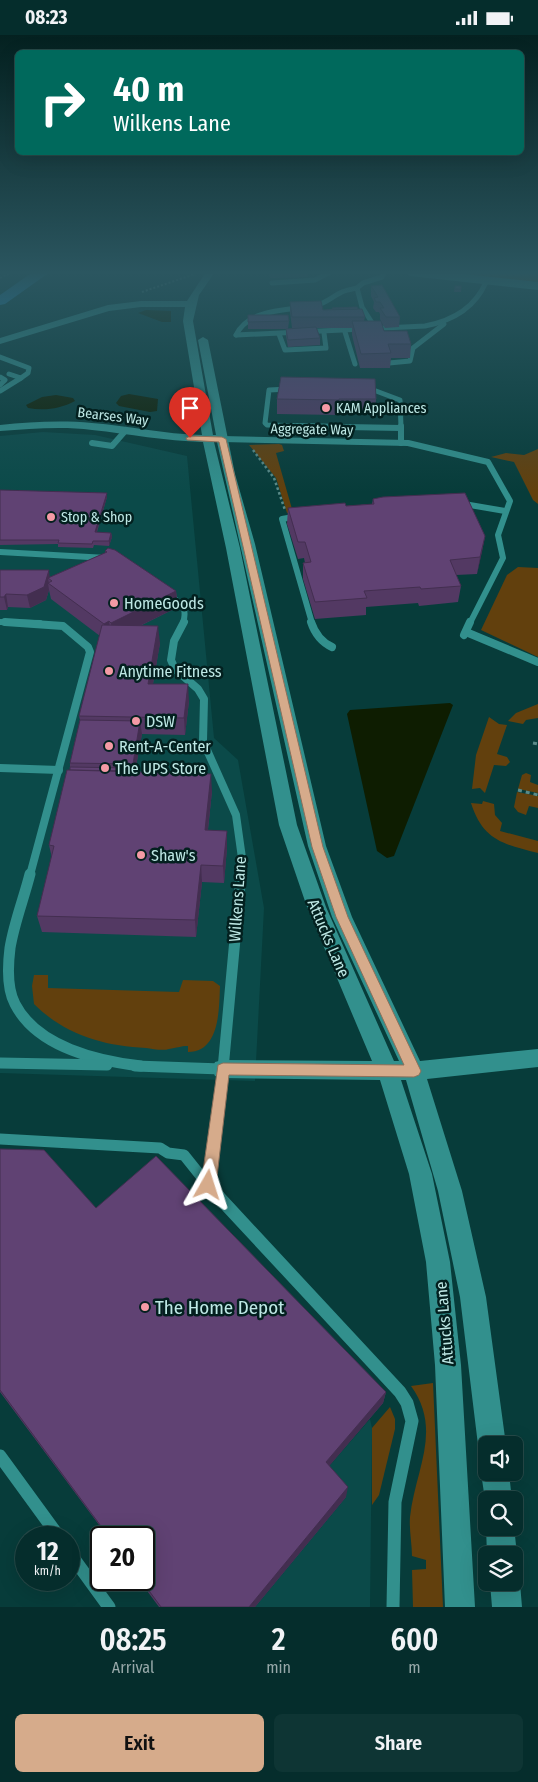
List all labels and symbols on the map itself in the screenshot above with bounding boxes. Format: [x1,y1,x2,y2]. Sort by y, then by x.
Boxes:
pin [169,387,211,438]
place label: KAM Appliances [336,400,426,417]
marker: KAM Appliances [320,402,332,414]
street label: Bearses Way [77,404,150,429]
street label: Aggregate Way [271,420,354,439]
place label: Stop & Shop [61,509,132,526]
marker: Stop & Shop [45,511,57,523]
place label: HomeGoods [124,594,204,613]
marker: HomeGoods [108,597,120,609]
place label: Anytime Fitness [119,662,222,681]
marker: Anytime Fitness [103,665,115,677]
place label: DSW [146,712,175,731]
marker: DSW [130,715,142,727]
place label: Rent-A-Center [119,737,211,756]
marker: Rent-A-Center [103,740,115,752]
place label: The UPS Store [115,759,206,778]
marker: The UPS Store [99,762,111,774]
place label: Shaw's [151,846,196,865]
marker: Shaw's [135,849,147,861]
street label: Wilkens Lane [225,856,250,942]
street label: Attucks Lane [304,896,354,980]
position arrow [181,1158,233,1210]
street label: Attucks Lane [431,1281,458,1365]
place label: The Home Depot [155,1296,285,1319]
marker: The Home Depot [139,1301,151,1313]
speed limit sign: 20 [90,1526,155,1591]

